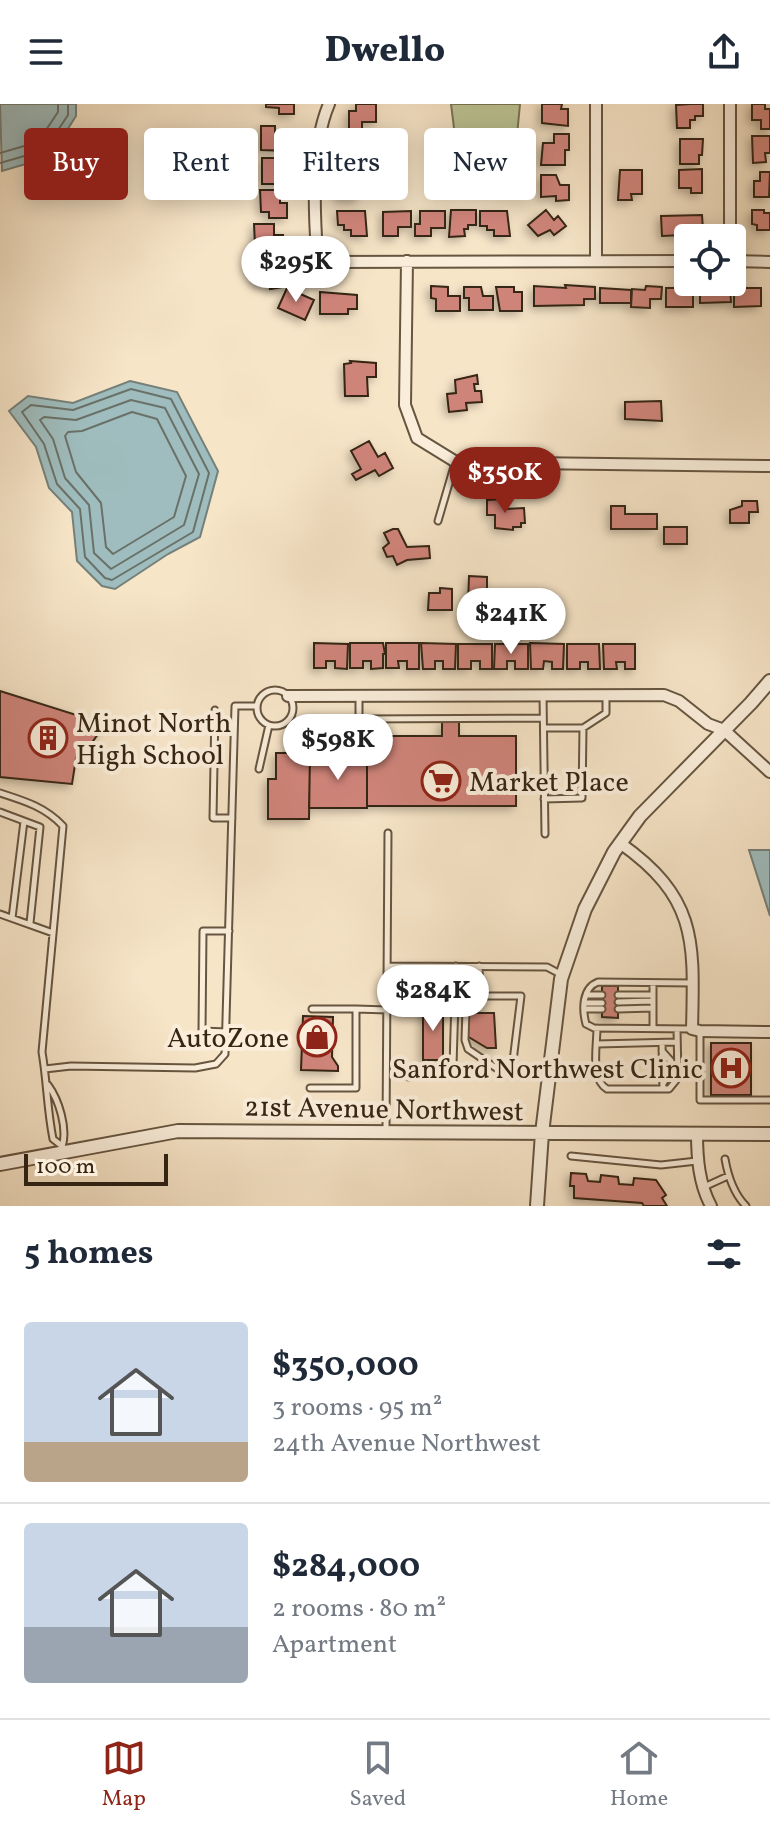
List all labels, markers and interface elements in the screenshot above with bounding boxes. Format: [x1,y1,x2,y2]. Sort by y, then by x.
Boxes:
text: Dwello [325,27,445,77]
icon: menu [24,30,68,74]
icon: share [702,30,746,74]
chip: Buy [24,128,128,200]
chip: Rent [144,128,258,200]
chip: Filters [274,128,408,200]
chip: New [424,128,536,200]
map controls [674,224,746,296]
button: locate [674,224,746,296]
pin: $295K [240,236,352,304]
text: $295K [259,244,333,280]
pin: $350K [449,447,561,515]
text: $350K [468,455,542,491]
pin: $241K [455,588,567,656]
text: $241K [475,596,547,632]
place label: Minot North High School [76,705,231,776]
pin: $598K [282,714,394,782]
building icon: Minot North High School [27,717,69,759]
text: $598K [301,722,375,758]
supermarket icon: Market Place [420,760,462,802]
place label: Market Place [469,764,629,803]
pin: $284K [377,965,489,1033]
text: $284K [395,973,471,1009]
shop icon: AutoZone [296,1016,338,1058]
place label: AutoZone [167,1020,289,1059]
hospital icon: Sanford Northwest Clinic [710,1047,752,1089]
place label: Sanford Northwest Clinic [392,1051,703,1090]
street label: 21st Avenue Northwest [244,1089,524,1132]
scale bar [24,1150,168,1186]
text: 100 m [36,1152,95,1183]
text: 5 homes [24,1231,154,1278]
icon: filters [702,1232,746,1276]
text: $350,000 [272,1343,419,1390]
icon: home [88,1354,184,1450]
text: 3 rooms · 95 m² [272,1390,442,1426]
text: 24th Avenue Northwest [272,1426,541,1462]
text: $284,000 [272,1544,420,1591]
icon: home [88,1555,184,1651]
text: 2 rooms · 80 m² [272,1591,446,1627]
text: Apartment [272,1627,397,1663]
tab: Map [102,1736,146,1815]
tab: Saved [350,1736,406,1815]
tab: Home [610,1736,668,1815]

